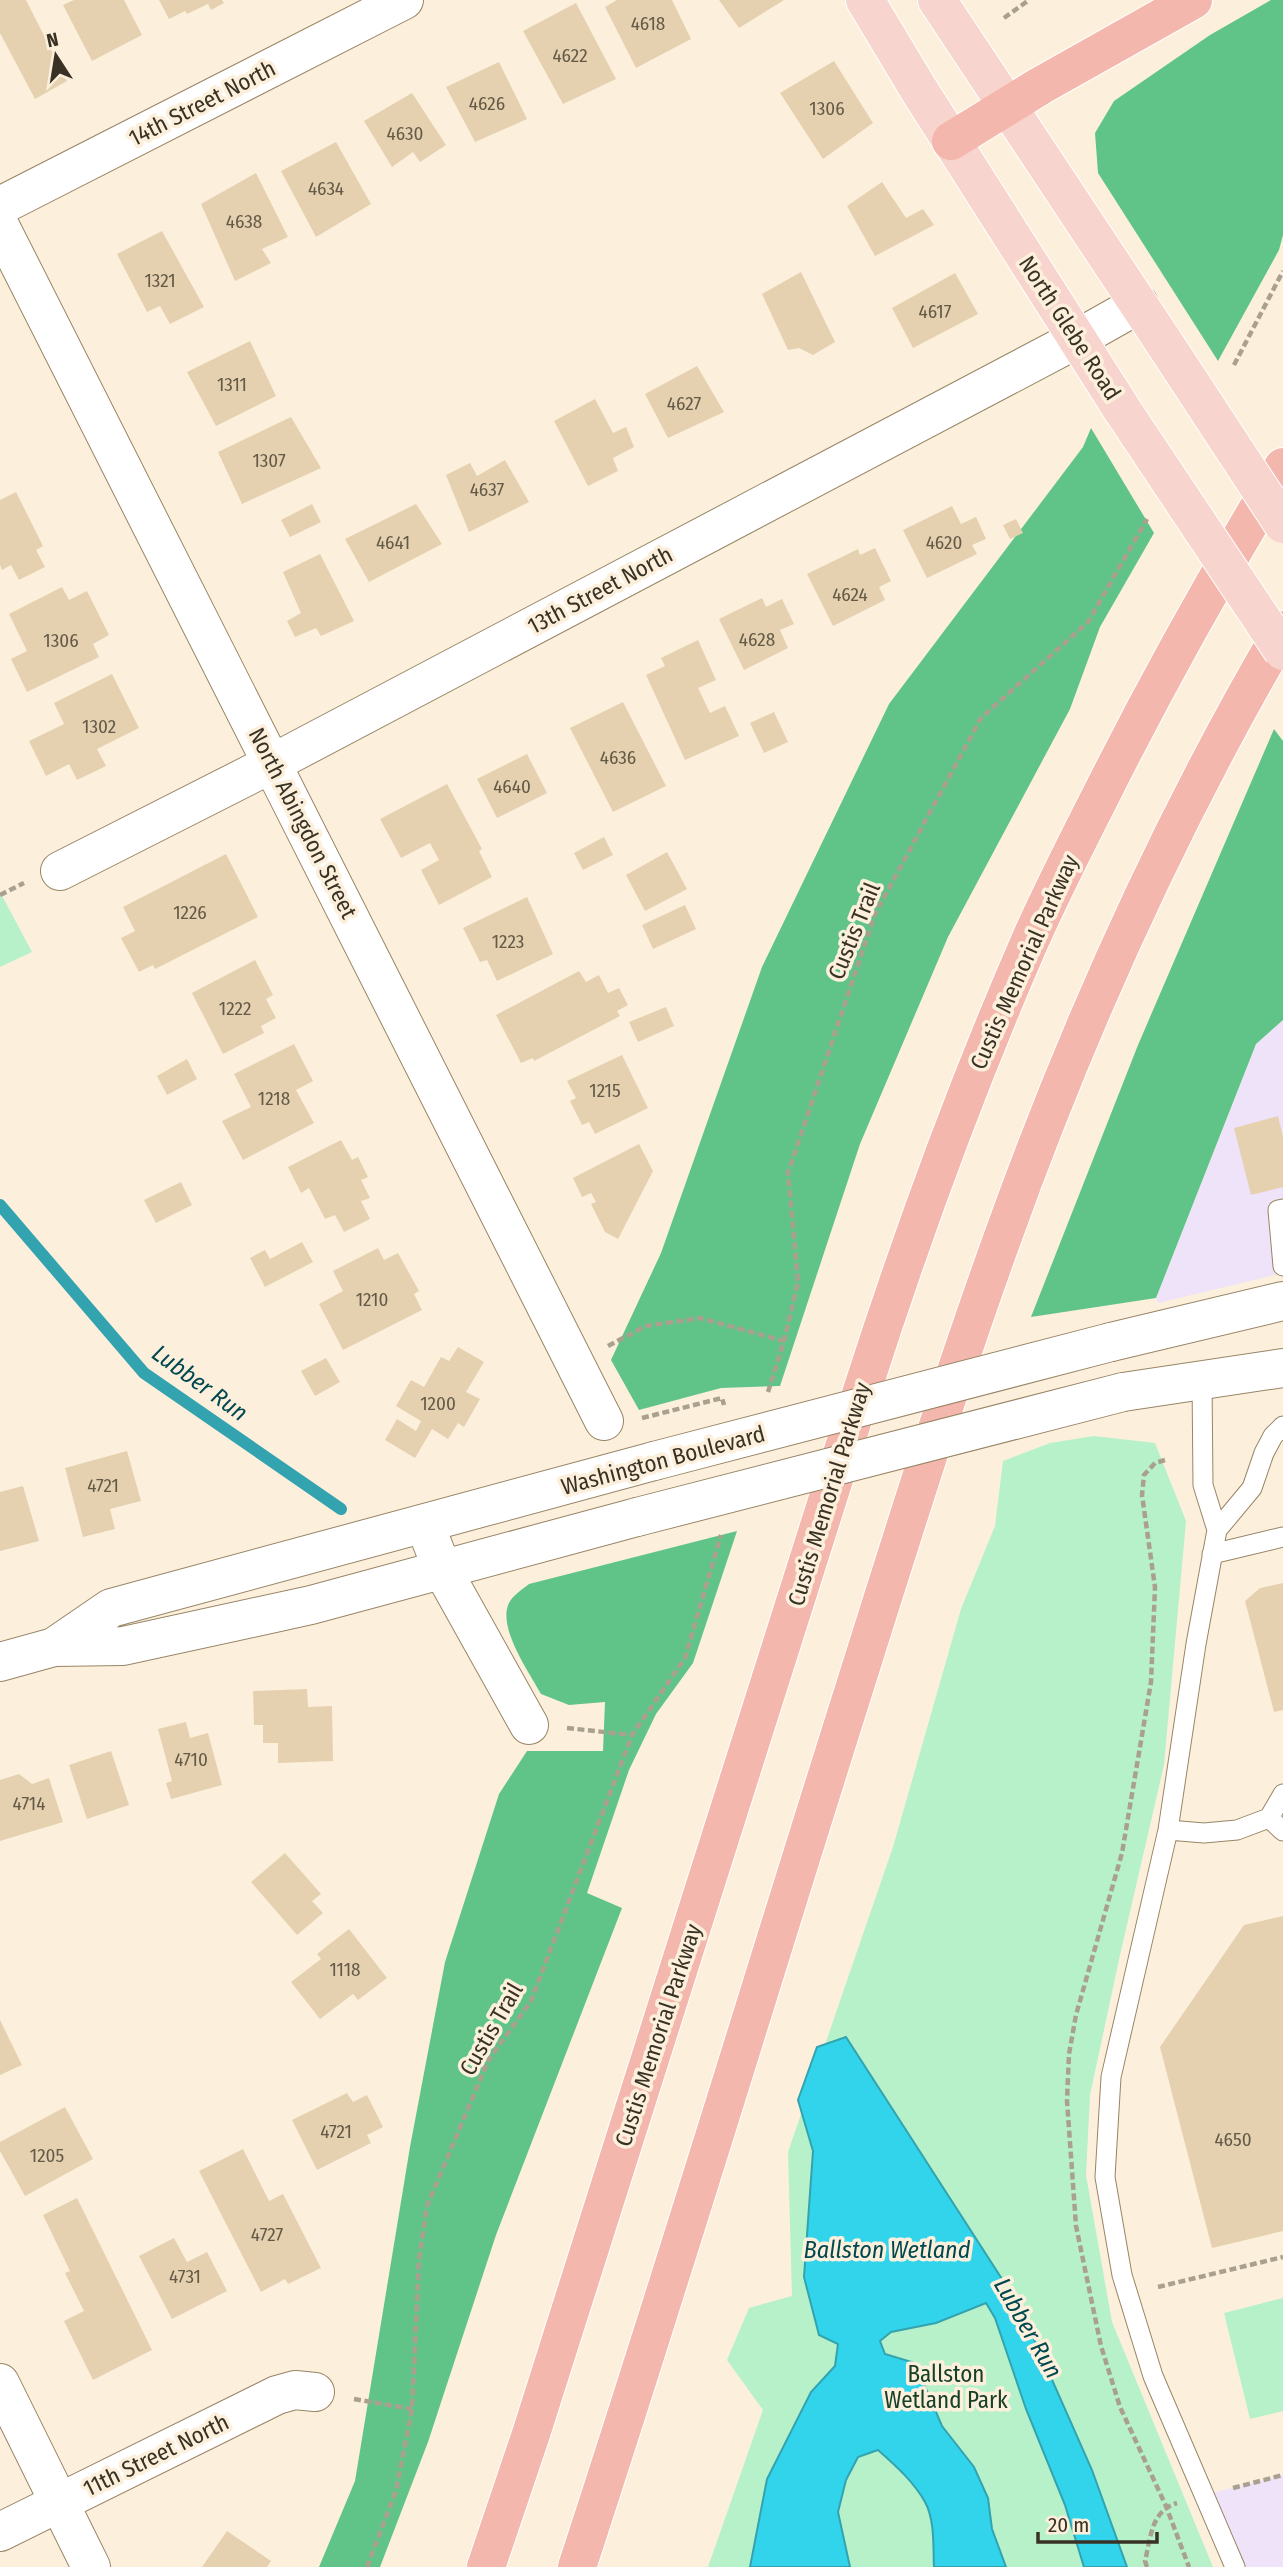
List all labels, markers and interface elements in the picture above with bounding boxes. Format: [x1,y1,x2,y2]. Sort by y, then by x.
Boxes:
house number: 4618 [631,12,665,35]
north arrow [21,21,91,91]
text: N [45,27,61,52]
house number: 4622 [552,44,588,67]
street label: 14th Street North [124,54,280,152]
house number: 4626 [469,92,505,115]
house number: 1306 [809,97,845,120]
house number: 4630 [387,122,423,145]
house number: 4634 [308,177,344,200]
house number: 4638 [226,210,262,233]
street label: North Glebe Road [1013,251,1127,405]
house number: 1321 [144,269,176,292]
house number: 4617 [919,300,952,323]
house number: 1311 [217,373,247,396]
house number: 4627 [667,392,701,415]
house number: 1307 [252,449,286,472]
house number: 4637 [470,478,505,501]
house number: 4641 [376,531,410,554]
house number: 4620 [926,531,962,554]
street label: 13th Street North [523,540,677,640]
house number: 4624 [832,583,868,606]
house number: 4628 [739,628,775,651]
house number: 1306 [43,629,79,652]
house number: 1302 [82,715,116,738]
street label: North Abingdon Street [243,723,363,923]
house number: 4636 [600,746,636,769]
house number: 4640 [493,775,531,798]
street label: Custis Memorial Parkway [964,850,1084,1074]
street label: Custis Trail [822,878,886,984]
house number: 1226 [173,901,207,924]
house number: 1223 [492,930,524,953]
house number: 1222 [219,997,251,1020]
house number: 1215 [589,1079,621,1102]
house number: 1218 [258,1087,290,1110]
house number: 1210 [356,1288,388,1311]
water label: Lubber Run [147,1339,253,1427]
street label: Custis Memorial Parkway [782,1378,877,1609]
house number: 1200 [420,1392,456,1415]
street label: Washington Boulevard [558,1419,768,1501]
house number: 4721 [87,1474,119,1497]
house number: 4710 [174,1748,208,1771]
house number: 4714 [13,1792,45,1815]
street label: Custis Memorial Parkway [609,1919,707,2150]
house number: 1118 [329,1958,361,1981]
street label: Custis Trail [453,1978,529,2080]
house number: 4721 [320,2120,352,2143]
house number: 4650 [1214,2128,1252,2151]
house number: 1205 [30,2144,64,2167]
house number: 4727 [251,2223,283,2246]
water label: Ballston Wetland [804,2236,971,2264]
house number: 4731 [169,2265,201,2288]
water label: Lubber Run [988,2273,1068,2383]
park label: Ballston Wetland Park [884,2360,1008,2414]
street label: 11th Street North [79,2408,233,2502]
scale bar [1038,2500,1157,2544]
text: 20 m [1048,2512,1089,2538]

